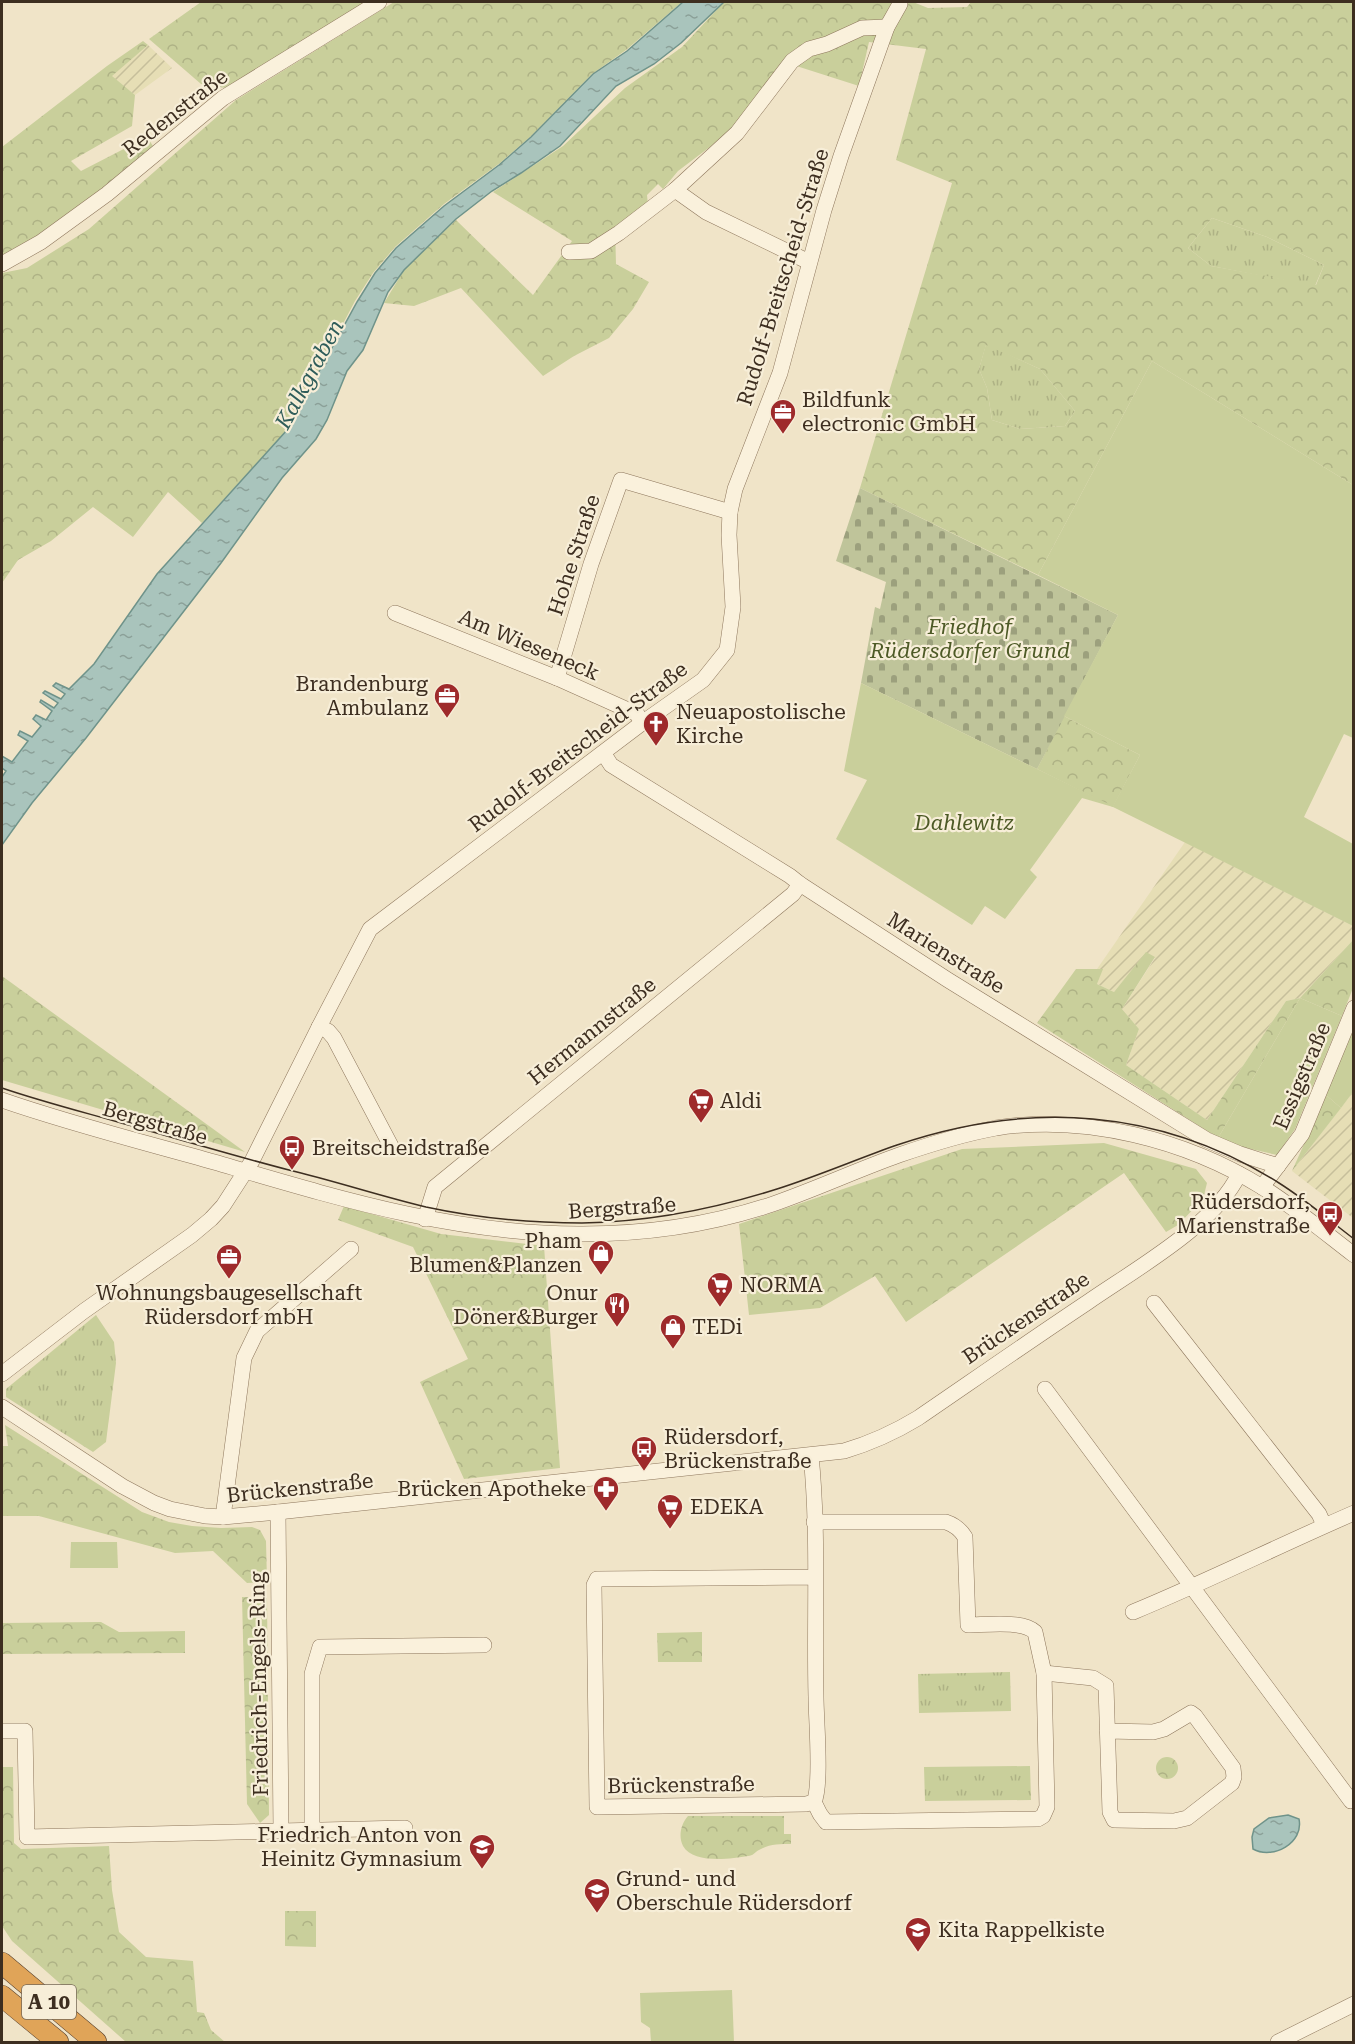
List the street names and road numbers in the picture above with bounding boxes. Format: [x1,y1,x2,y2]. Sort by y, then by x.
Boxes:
street label: Redenstraße [118,65,232,161]
street label: Rudolf-Breitscheid-Straße [732,146,834,408]
street label: Hohe Straße [543,491,605,619]
street label: Am Wieseneck [455,605,603,685]
street label: Rudolf-Breitscheid-Straße [464,657,692,837]
street label: Marienstraße [883,907,1009,999]
street label: Hermannstraße [523,972,661,1090]
street label: Essigstraße [1269,1019,1335,1133]
street label: Bergstraße [100,1097,210,1149]
street label: Bergstraße [567,1192,677,1224]
street label: Brückenstraße [958,1267,1094,1369]
street label: Brückenstraße [225,1468,375,1508]
street label: Friedrich-Engels-Ring [245,1571,273,1797]
street label: Brückenstraße [607,1772,755,1798]
road number: A 10 [22,1985,76,2019]

